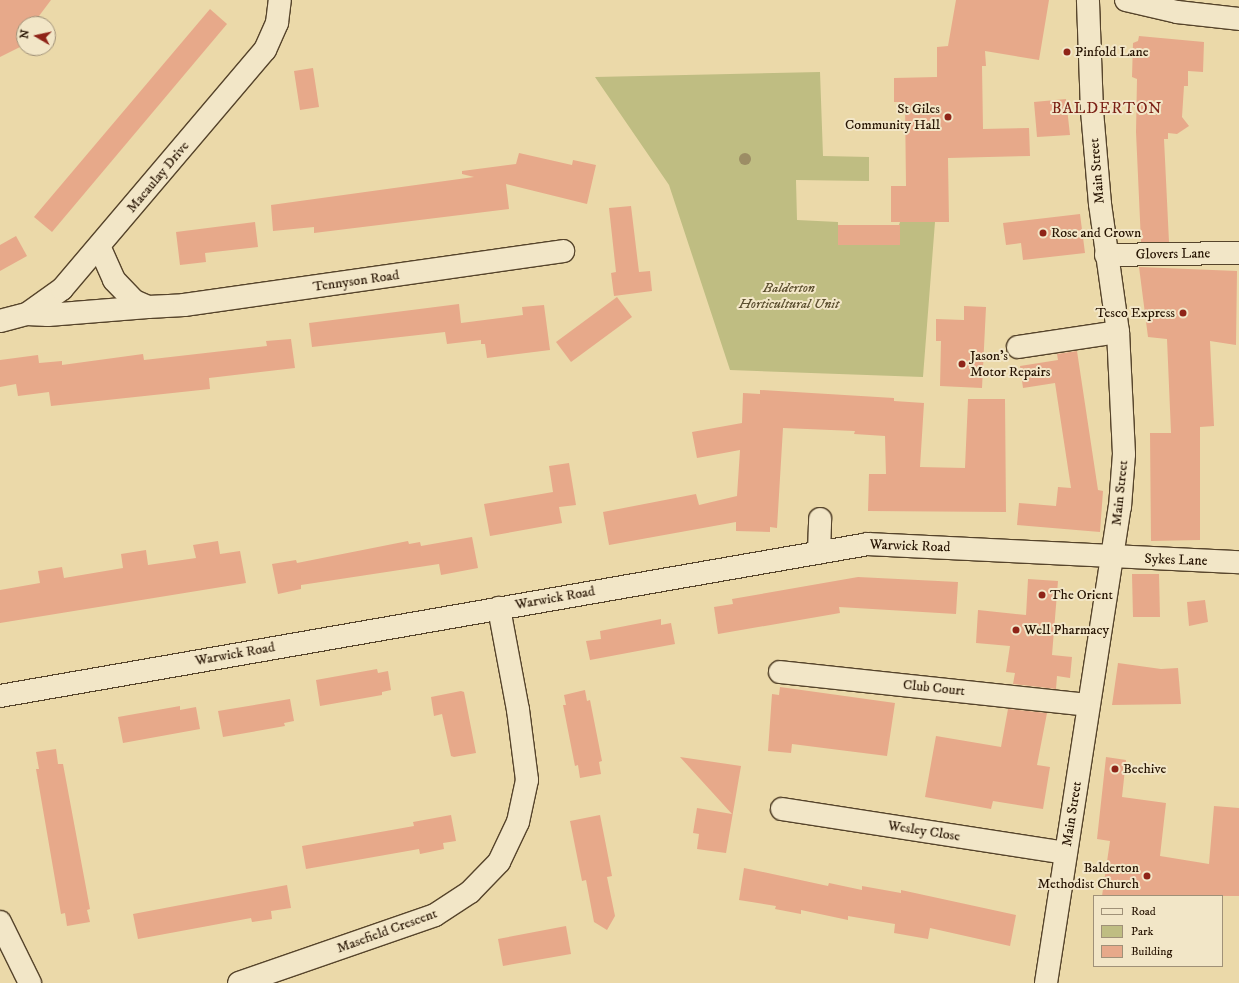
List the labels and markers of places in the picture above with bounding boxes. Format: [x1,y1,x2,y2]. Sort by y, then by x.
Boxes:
place label: Pinfold Lane [1075,44,1148,60]
marker: Pinfold Lane [1062,47,1072,57]
place label: St Giles Community Hall [845,101,940,134]
marker: St Giles Community Hall [943,112,953,122]
place label: Rose and Crown [1051,225,1141,241]
marker: Rose and Crown [1038,228,1048,238]
place label: Tesco Express [1095,305,1175,321]
marker: Tesco Express [1178,308,1188,318]
place label: Jason's Motor Repairs [970,348,1050,380]
marker: Jason's Motor Repairs [957,359,967,369]
place label: The Orient [1050,587,1113,603]
marker: The Orient [1037,590,1047,600]
place label: Well Pharmacy [1024,622,1109,638]
marker: Well Pharmacy [1011,625,1021,635]
place label: Beehive [1123,761,1166,777]
marker: Beehive [1110,764,1120,774]
place label: Balderton Methodist Church [1037,860,1139,892]
marker: Balderton Methodist Church [1142,871,1152,881]

